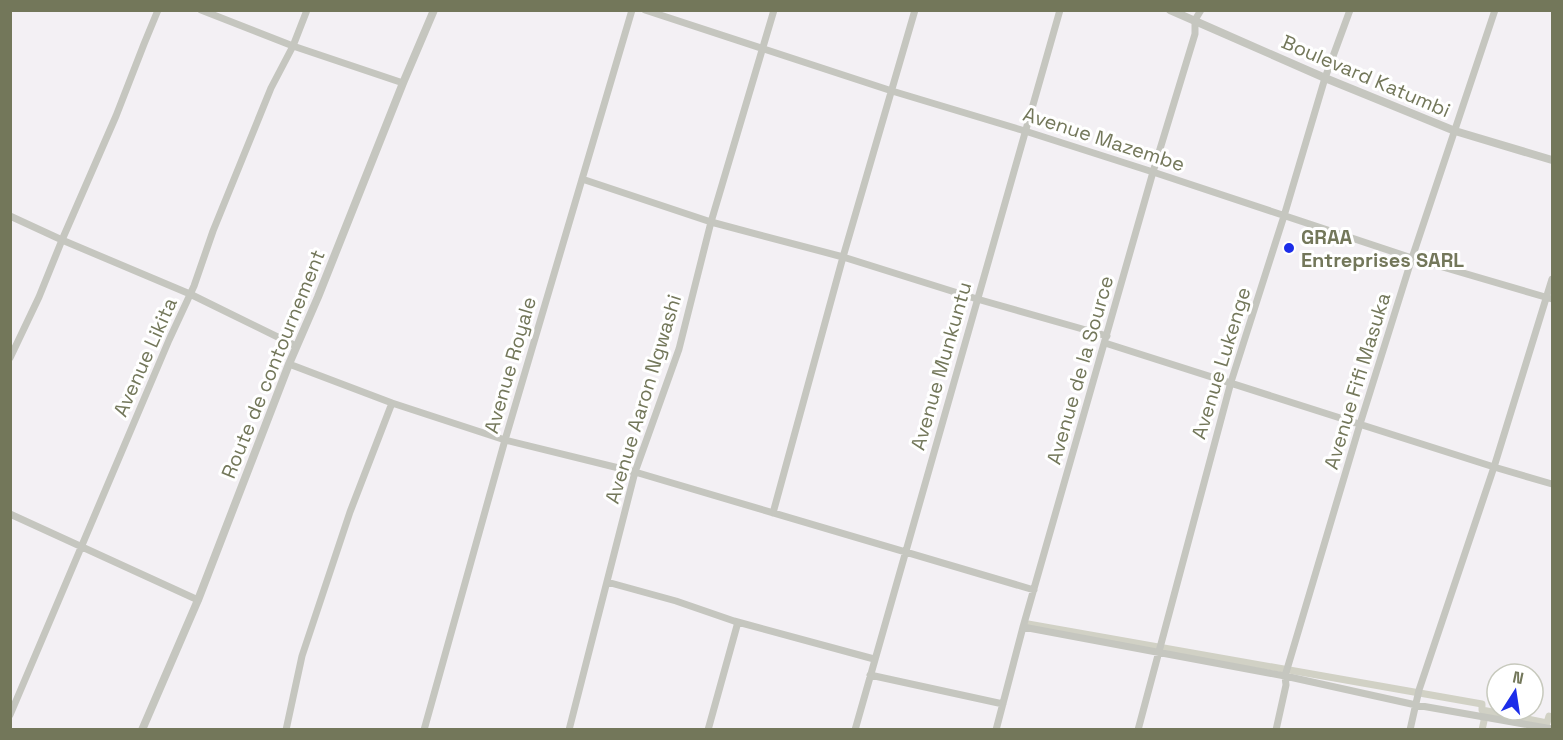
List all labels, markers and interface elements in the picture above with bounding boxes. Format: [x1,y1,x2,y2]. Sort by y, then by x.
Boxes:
street label: Boulevard Katumbi [1278,29,1454,123]
street label: Avenue Mazembe [1020,101,1188,177]
place label: GRAA Entreprises SARL [1301,224,1464,273]
marker: GRAA Entreprises SARL [1282,241,1296,255]
street label: Route de contournement [215,246,331,482]
street label: Avenue de la Source [1041,273,1119,467]
street label: Avenue Munkuntu [905,279,977,453]
street label: Avenue Lukenge [1185,284,1257,442]
street label: Avenue Fifi Masuka [1318,289,1396,473]
street label: Avenue Aaron Ngwashi [599,291,687,507]
street label: Avenue Likita [107,293,183,421]
street label: Avenue Royale [478,294,542,436]
north arrow [1485,662,1545,722]
text: N [1511,666,1525,689]

